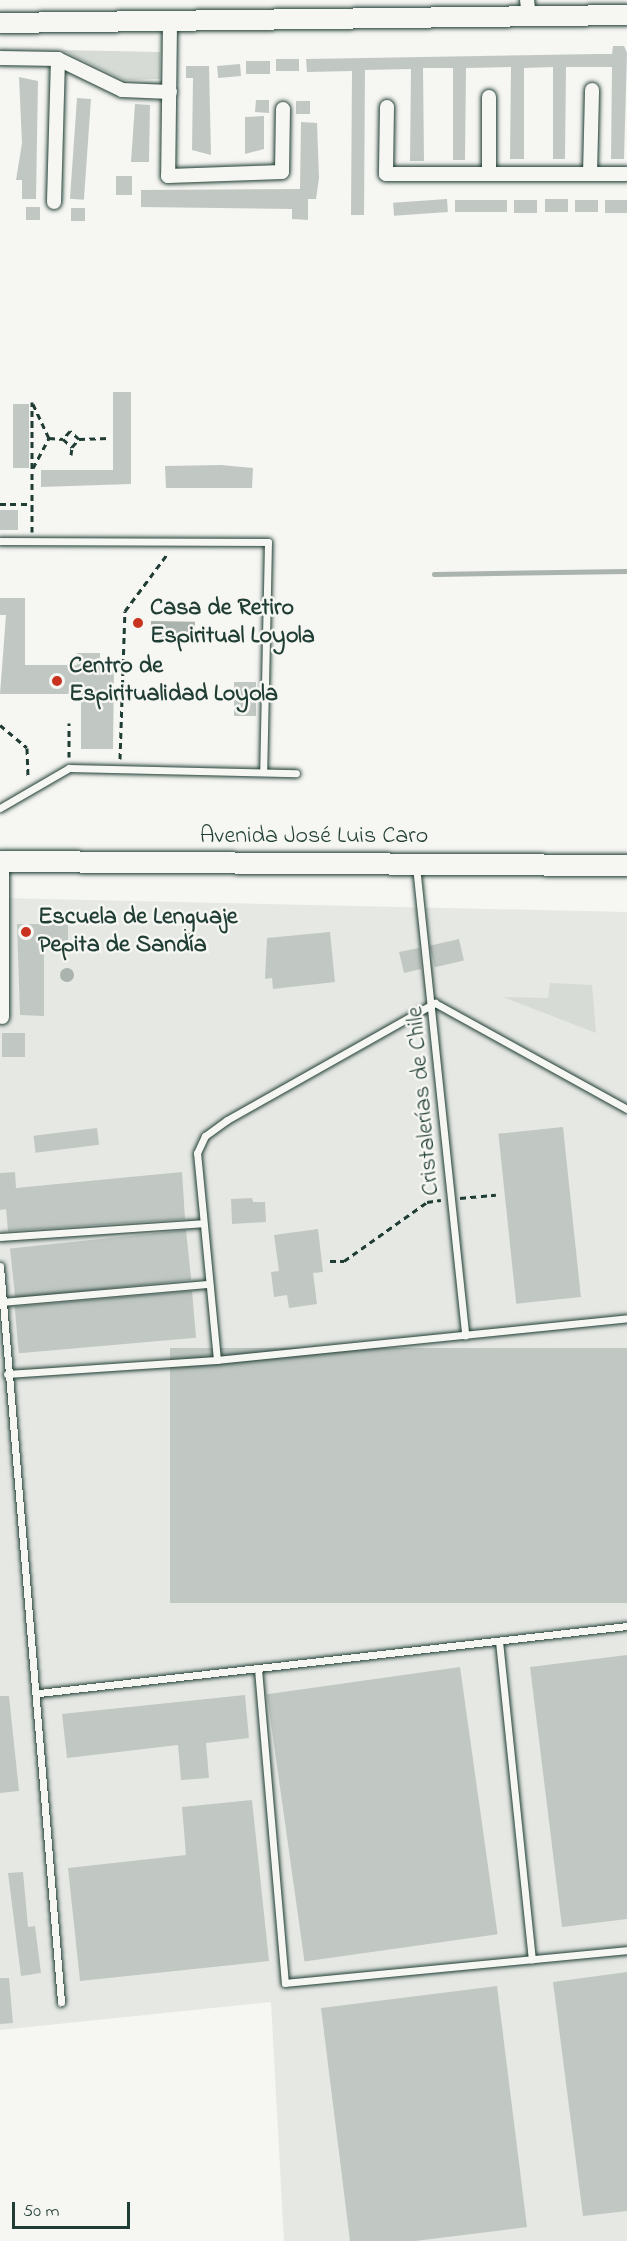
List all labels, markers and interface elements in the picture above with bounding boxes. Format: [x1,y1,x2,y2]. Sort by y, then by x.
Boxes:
place label: Casa de Retiro Espiritual Loyola [150,595,315,651]
marker: Casa de Retiro Espiritual Loyola [131,616,145,630]
place label: Centro de Espiritualidad Loyola [69,653,278,709]
marker: Centro de Espiritualidad Loyola [50,674,64,688]
street label: Avenida José Luis Caro [200,823,428,851]
place label: Escuela de Lenguaje Pepita de Sandía [38,904,237,960]
marker: Escuela de Lenguaje Pepita de Sandía [19,925,33,939]
street label: Cristalerías de Chile [401,1005,447,1197]
scale bar [15,2190,134,2228]
text: 50 m [23,2199,60,2225]

